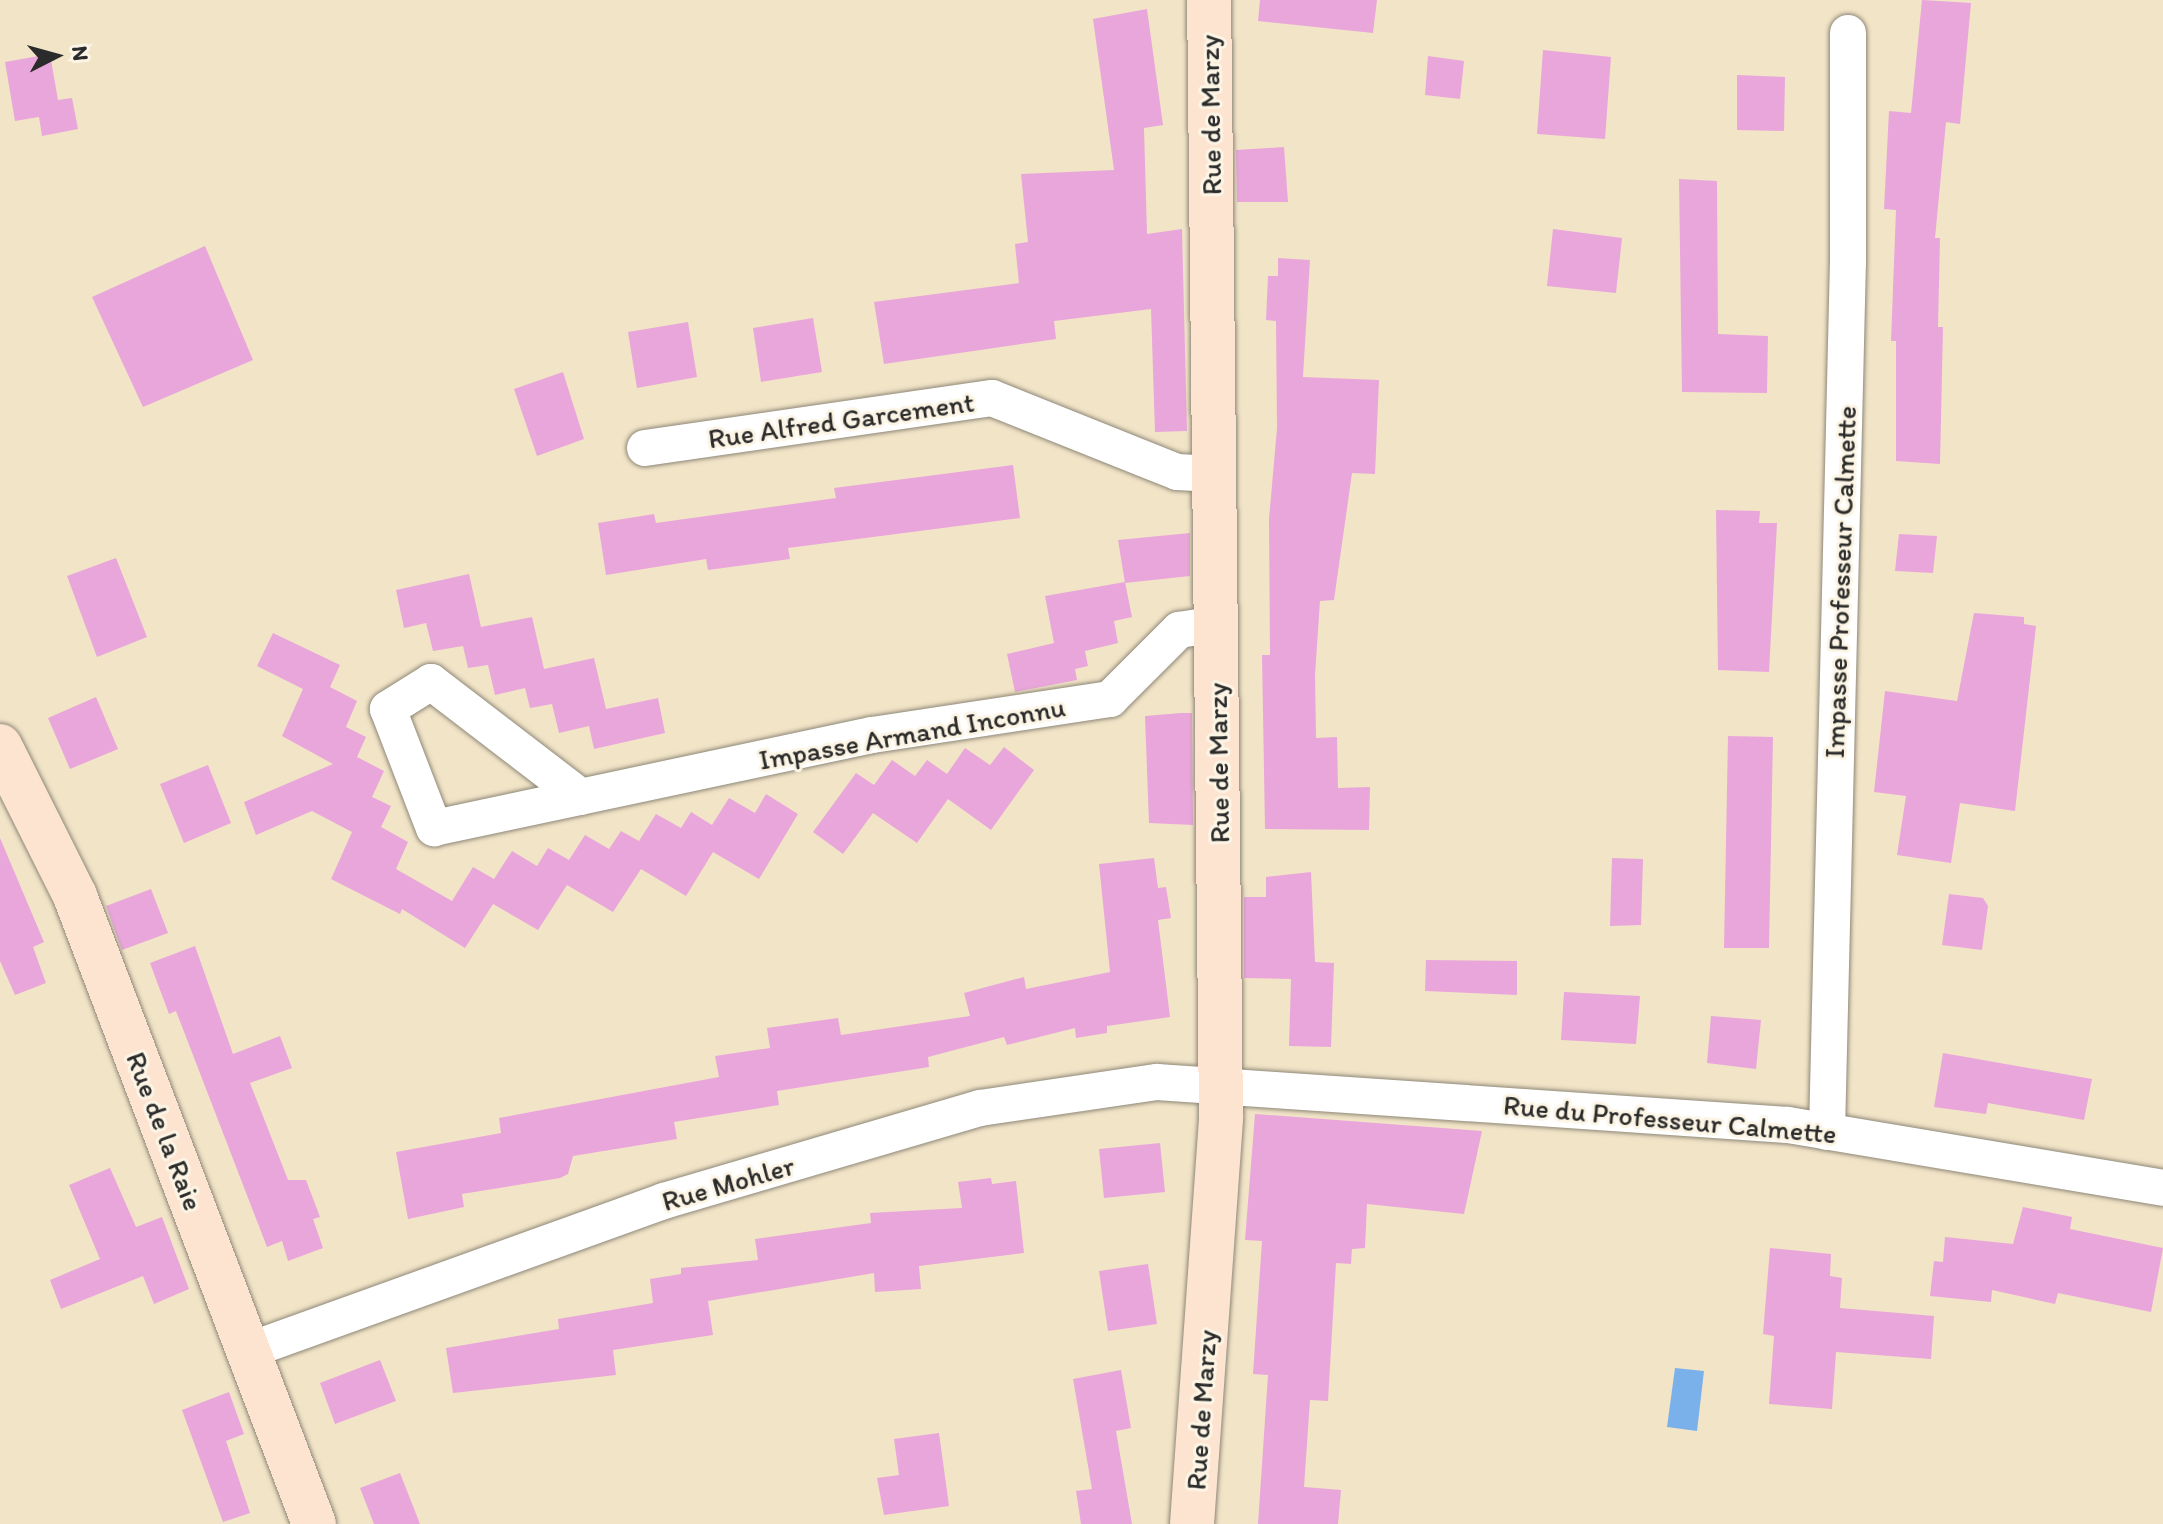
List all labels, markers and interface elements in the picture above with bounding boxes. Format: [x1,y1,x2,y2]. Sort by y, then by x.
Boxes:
north arrow [16,16,96,96]
street label: Rue de Marzy [1192,34,1228,196]
text: N [66,45,95,62]
street label: Rue Alfred Garcement [705,385,977,455]
street label: Impasse Professeur Calmette [1817,405,1863,759]
street label: Rue de Marzy [1200,682,1236,844]
street label: Impasse Armand Inconnu [756,689,1068,777]
street label: Rue de la Raie [119,1047,211,1215]
street label: Rue du Professeur Calmette [1502,1088,1838,1150]
street label: Rue Mohler [658,1148,798,1218]
street label: Rue de Marzy [1179,1329,1223,1491]

